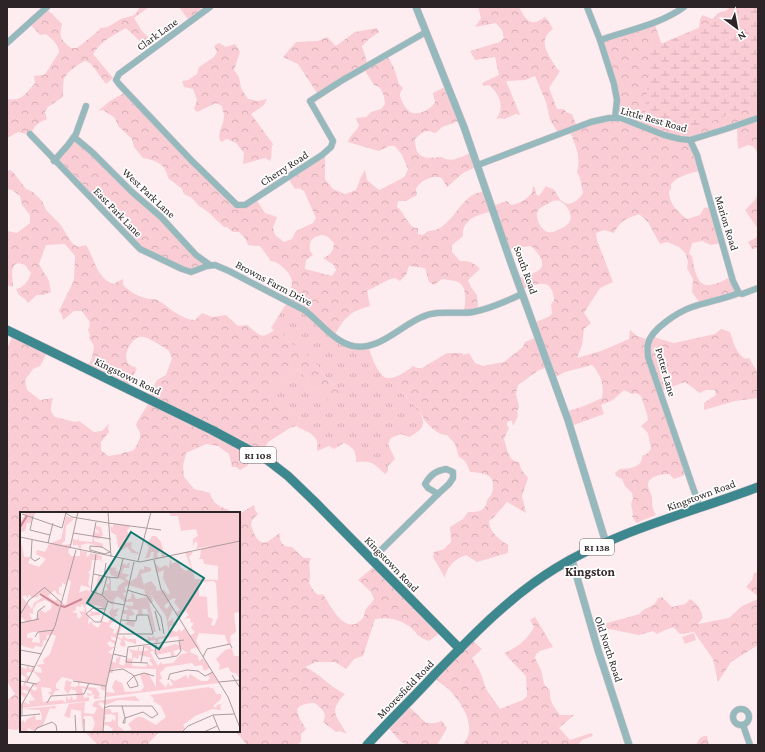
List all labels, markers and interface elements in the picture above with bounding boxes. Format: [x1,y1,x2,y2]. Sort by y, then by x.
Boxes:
north arrow [717,8,757,48]
street label: Clark Lane [134,15,180,53]
text: N [736,29,749,44]
street label: Little Rest Road [619,104,689,134]
street label: Cherry Road [258,148,311,189]
street label: West Park Lane [120,166,178,220]
street label: East Park Lane [91,185,145,239]
street label: Marion Road [713,194,741,252]
street label: South Road [512,244,540,296]
street label: Browns Farm Drive [234,258,314,308]
street label: Potter Lane [653,346,679,398]
street label: Kingstown Road [93,355,163,398]
road number: RI 108 [240,447,276,463]
street label: Kingstown Road [665,477,737,514]
inset map [20,512,240,732]
street label: Kingstown Road [362,534,421,595]
road number: RI 138 [580,539,614,555]
district label: Kingston [565,564,616,579]
street label: Old North Road [593,615,625,684]
street label: Mooresfield Road [374,657,436,721]

